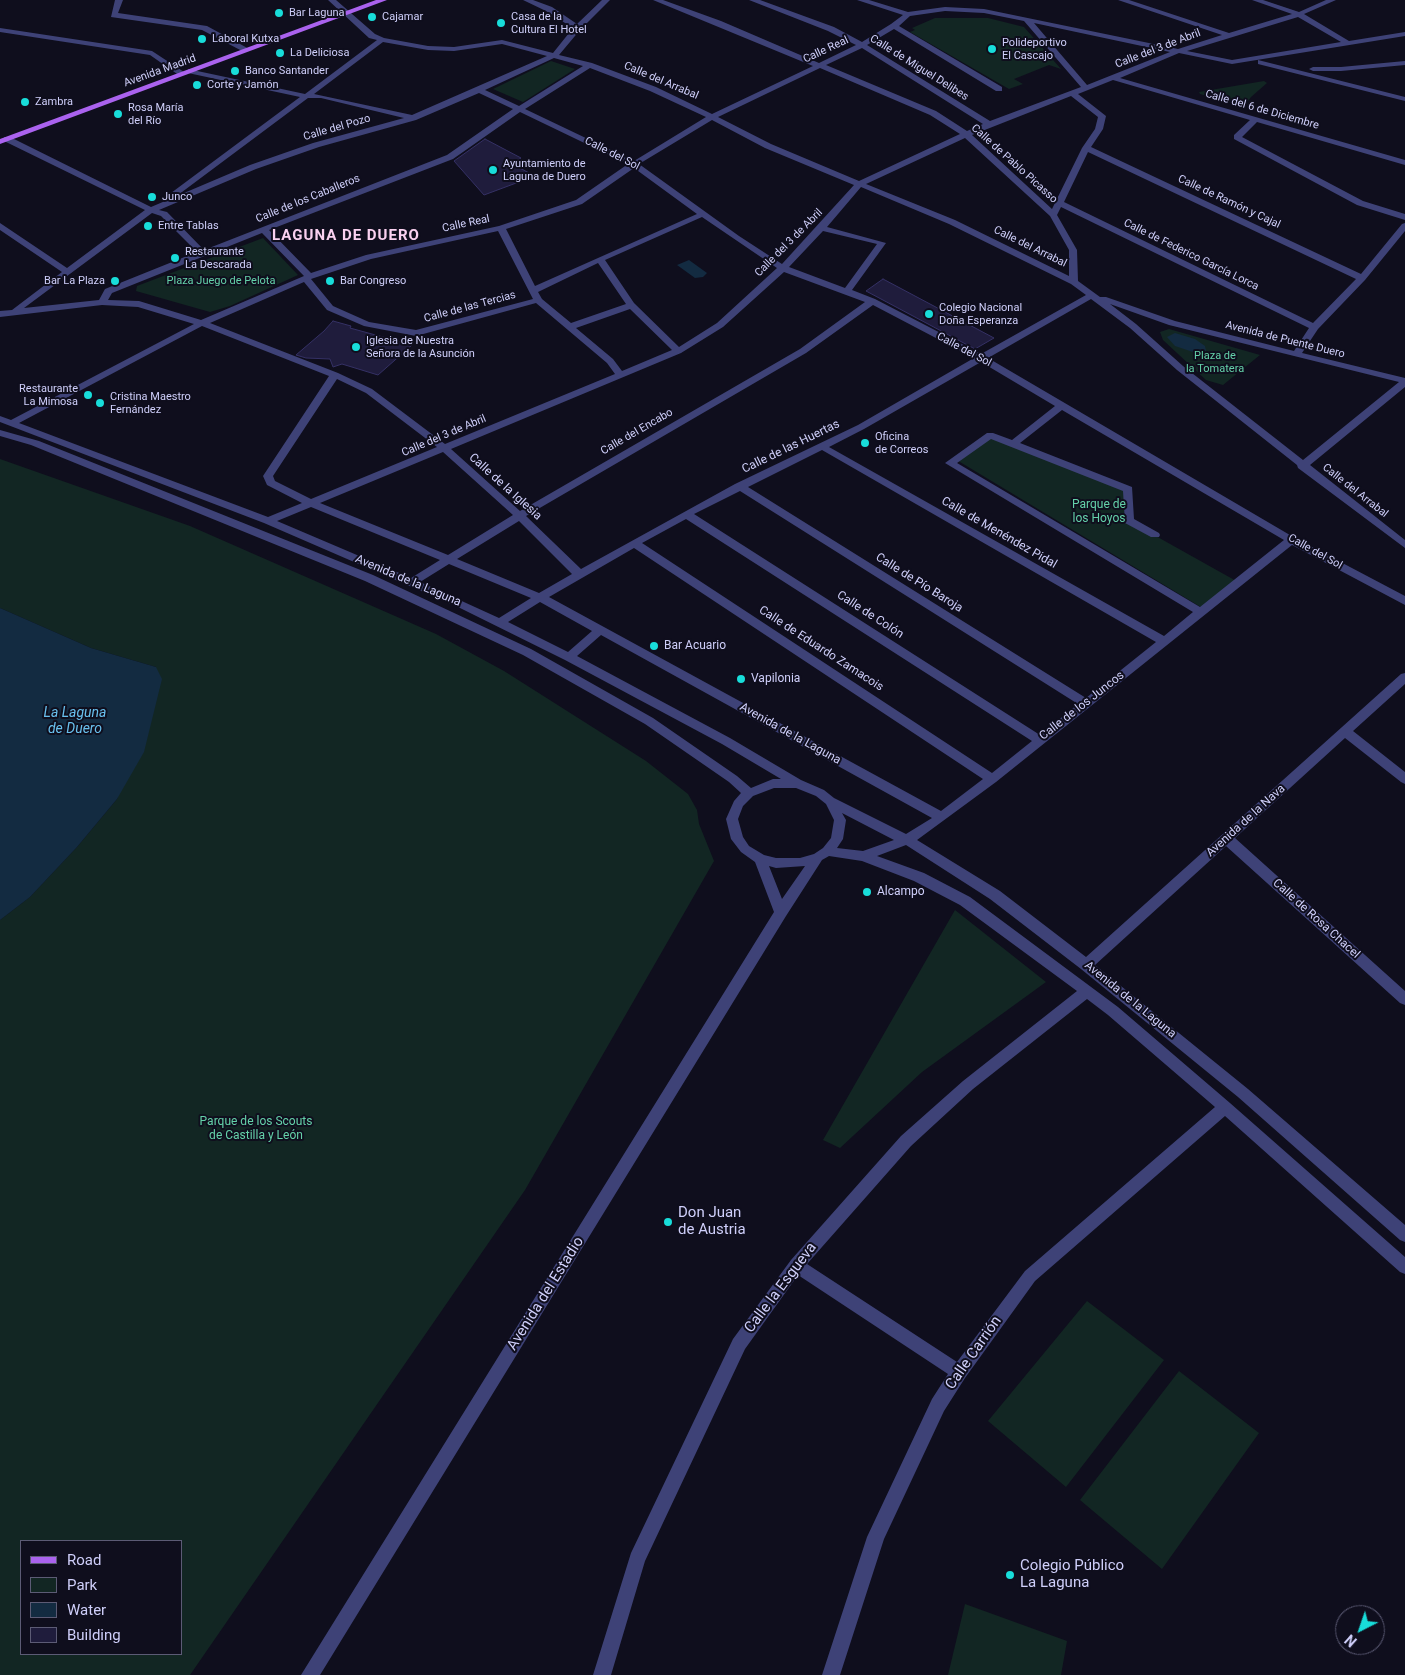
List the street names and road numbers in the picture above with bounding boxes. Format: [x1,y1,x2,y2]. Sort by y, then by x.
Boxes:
street label: Calle del 3 de Abril [1113,27,1203,71]
street label: Calle de Miguel Delibes [867,32,971,104]
street label: Calle Real [801,34,851,66]
street label: Avenida Madrid [122,52,198,90]
street label: Calle del Arrabal [622,59,700,103]
street label: Calle del 6 de Diciembre [1204,87,1320,133]
street label: Calle del Pozo [302,112,372,144]
street label: Calle de Pablo Picasso [968,122,1060,206]
street label: Calle del Sol [582,135,642,173]
street label: Calle de los Caballeros [254,172,362,226]
street label: Calle de Ramón y Cajal [1176,172,1282,232]
street label: Calle del 3 de Abril [752,206,826,280]
street label: Calle Real [441,213,491,235]
street label: Calle de Federico García Lorca [1121,216,1261,294]
street label: Calle del Arrabal [991,224,1069,270]
street label: Calle de las Tercias [423,288,517,326]
street label: Avenida de Puente Duero [1224,319,1346,361]
street label: Calle del Sol [934,330,994,370]
street label: Calle del Encabo [599,406,675,458]
street label: Calle del 3 de Abril [400,412,488,460]
street label: Calle de las Huertas [740,417,842,477]
street label: Calle de la Iglesia [466,451,544,523]
street label: Calle del Arrabal [1320,461,1390,521]
street label: Calle de Menéndez Pidal [939,494,1059,572]
street label: Calle del Sol [1286,532,1344,572]
street label: Calle de Pío Baroja [873,550,965,616]
street label: Avenida de la Laguna [353,552,463,610]
street label: Calle de Colón [834,588,906,642]
street label: Calle de Eduardo Zamacois [756,603,886,695]
street label: Calle de los Juncos [1037,668,1127,744]
street label: Avenida de la Laguna [737,700,843,768]
street label: Avenida de la Nava [1204,782,1288,860]
street label: Calle de Rosa Chacel [1270,876,1362,962]
street label: Avenida de la Laguna [1081,959,1179,1041]
street label: Avenida del Estadio [504,1234,588,1354]
street label: Calle la Esgueva [741,1239,821,1337]
street label: Calle Carrión [942,1313,1006,1393]

